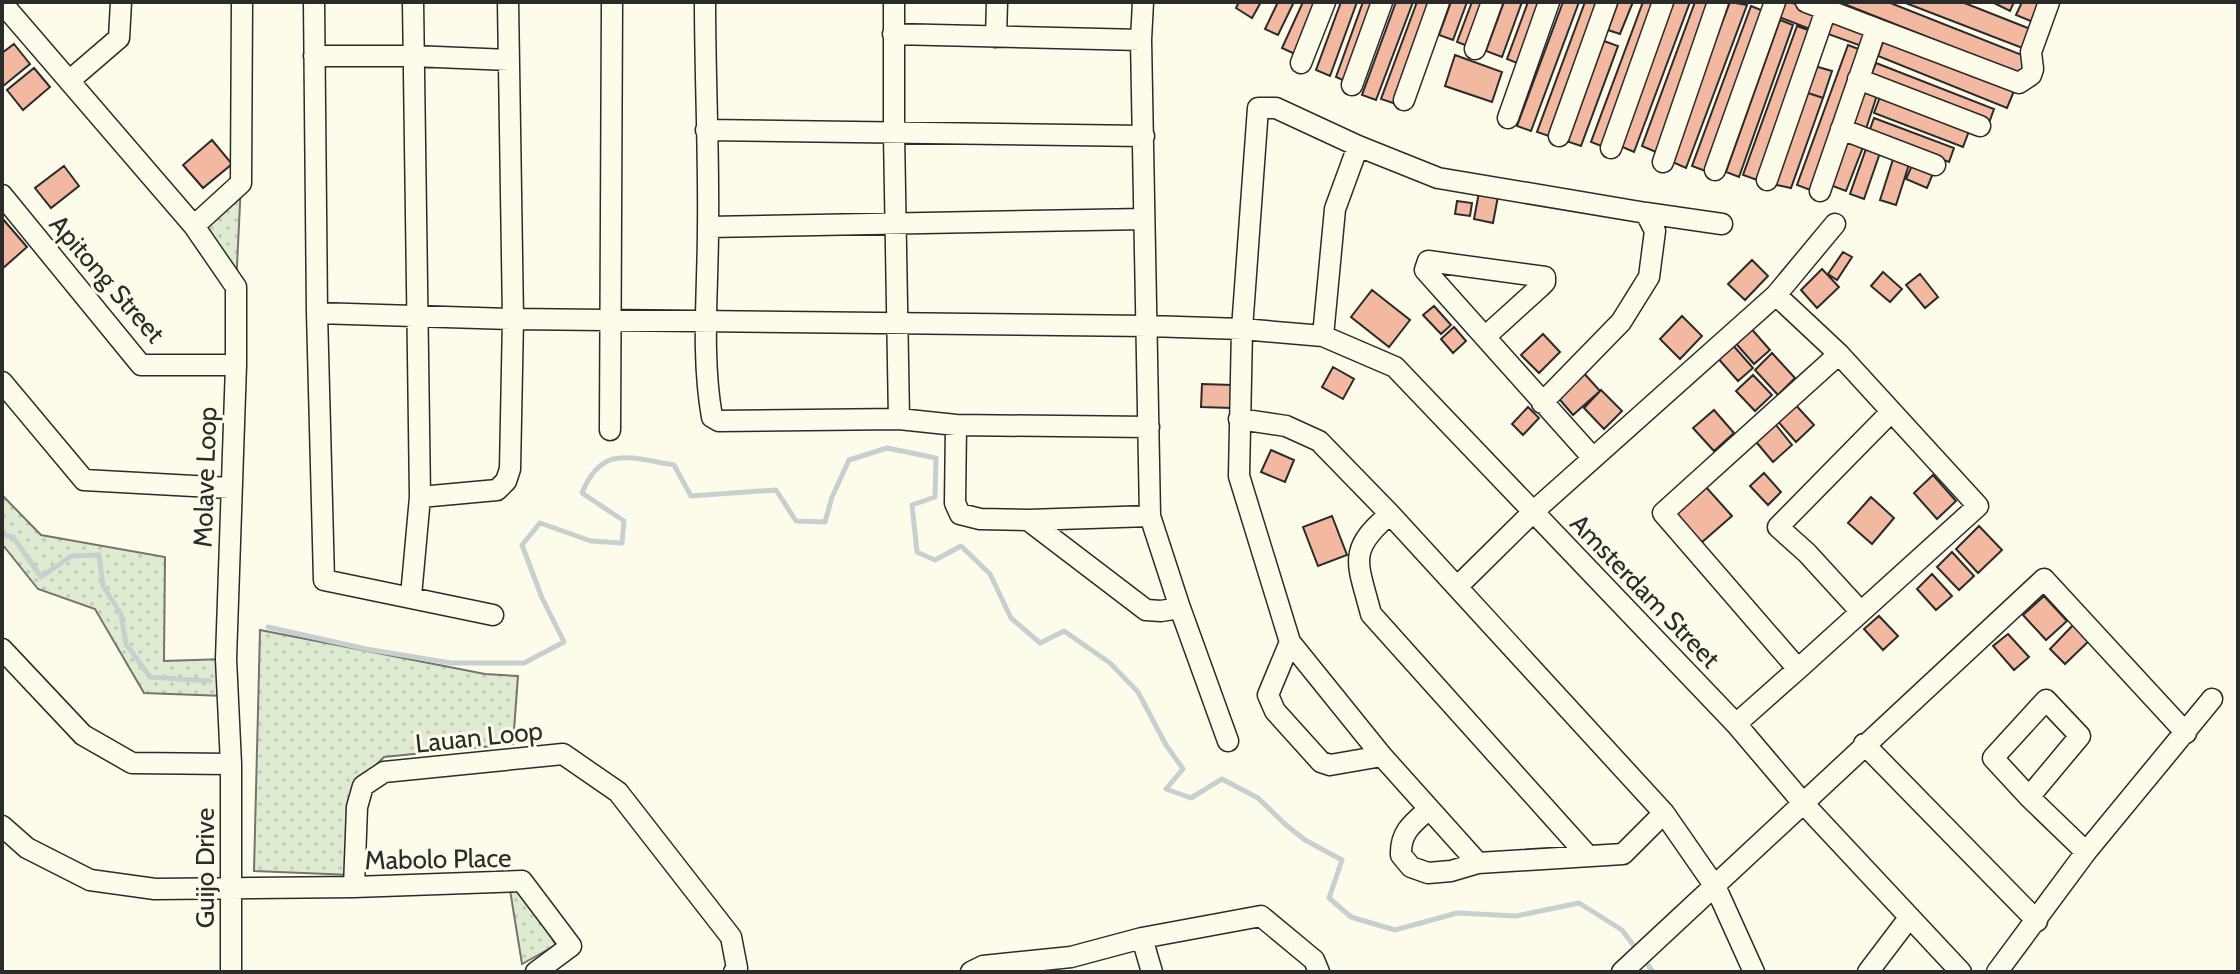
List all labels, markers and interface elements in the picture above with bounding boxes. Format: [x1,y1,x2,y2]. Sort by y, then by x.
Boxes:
street label: Apitong Street [43,208,171,350]
street label: Molave Loop [187,406,223,548]
street label: Amsterdam Street [1563,507,1727,675]
street label: Lauan Loop [414,714,544,760]
street label: Guijo Drive [189,808,221,928]
street label: Mabolo Place [364,842,512,876]

